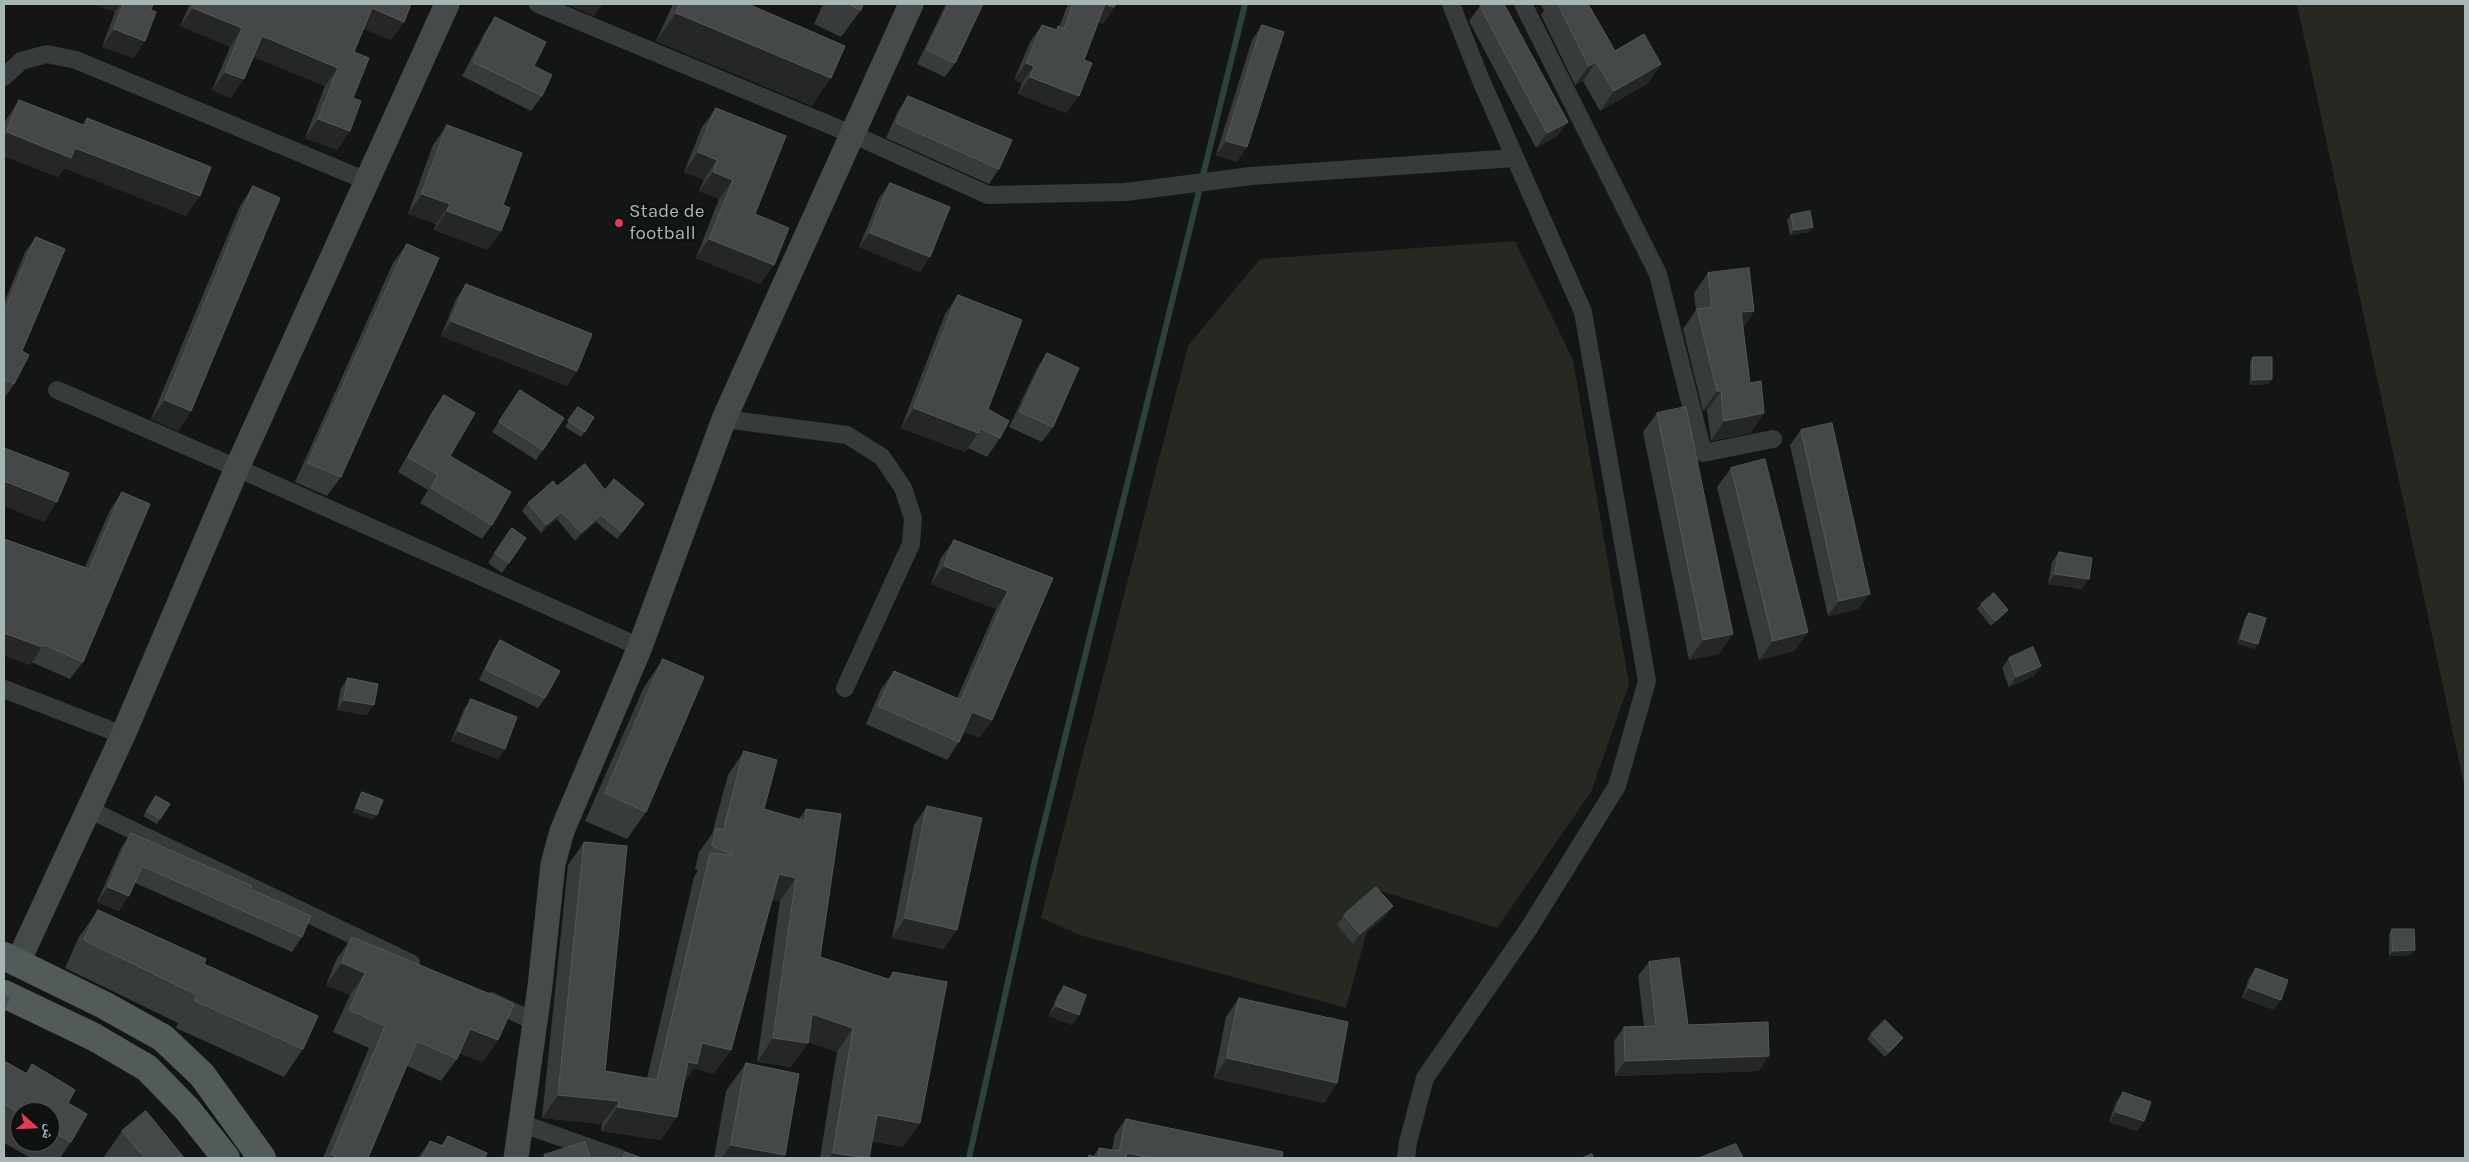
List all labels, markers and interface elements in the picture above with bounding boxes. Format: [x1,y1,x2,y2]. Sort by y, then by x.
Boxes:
place label: Stade de football [629,201,705,245]
marker: Stade de football [613,217,625,229]
north arrow [10,1102,60,1152]
text: ش [38,1122,59,1142]

